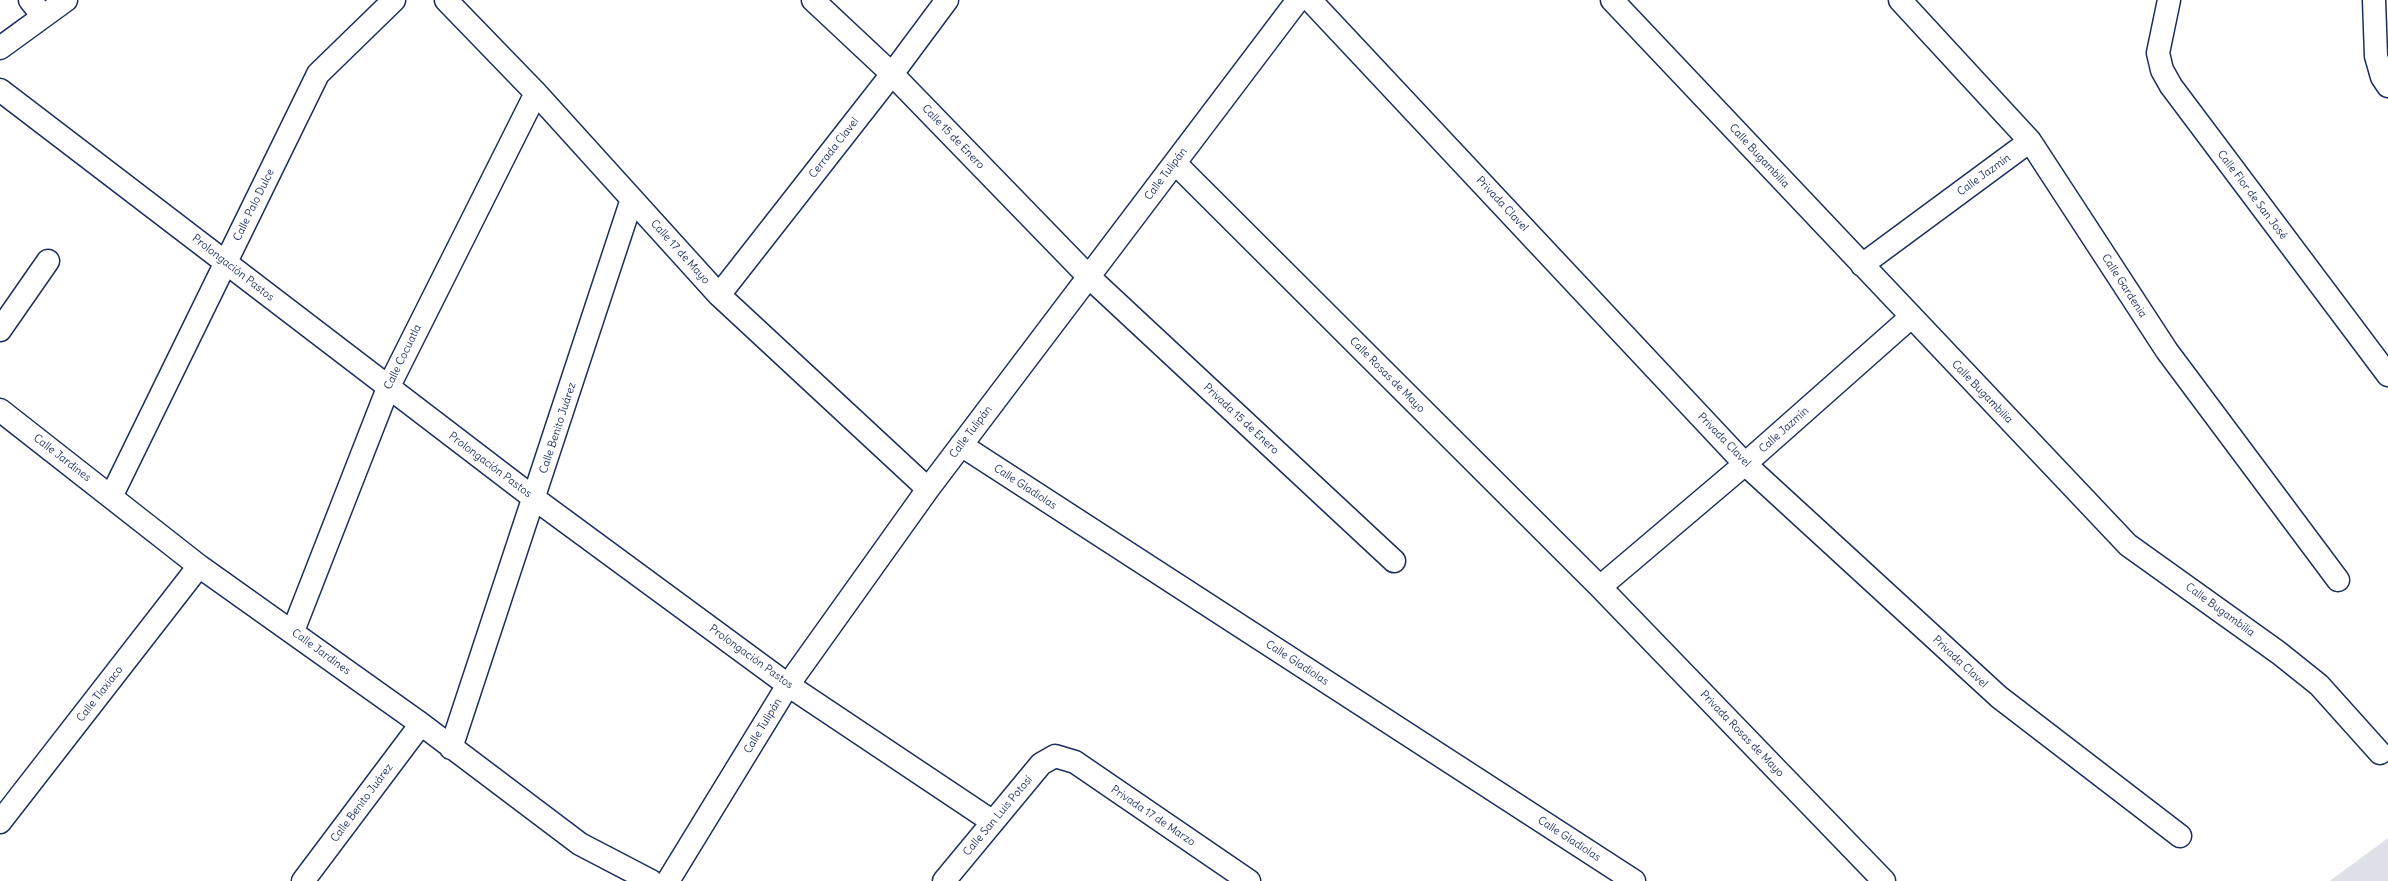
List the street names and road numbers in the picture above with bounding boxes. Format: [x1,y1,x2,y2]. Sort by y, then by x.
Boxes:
street label: Calle 15 de Enero [919,102,987,172]
street label: Cerrada Clavel [806,115,862,181]
street label: Calle Bugambilia [1726,121,1792,191]
street label: Calle Tulipán [1142,145,1190,203]
street label: Calle Flor de San José [2214,148,2290,242]
street label: Calle Jazmín [1955,151,2013,199]
street label: Calle Palo Dulce [231,167,277,243]
street label: Privada Clavel [1473,174,1531,234]
street label: Calle 17 de Mayo [648,217,712,287]
street label: Prolongación Pastos [189,232,277,304]
street label: Calle Gardenia [2099,252,2149,320]
street label: Calle Cocuatla [382,322,424,392]
street label: Calle Rosas de Mayo [1346,334,1428,416]
street label: Calle Bugambilia [1949,358,2015,426]
street label: Calle Benito Juárez [537,381,579,475]
street label: Privada 15 de Enero [1201,381,1281,457]
street label: Calle Tulipán [947,403,995,461]
street label: Calle Jazmín [1756,404,1812,456]
street label: Privada Clavel [1695,410,1753,470]
street label: Prolongación Pastos [446,430,534,500]
street label: Calle Jardines [31,431,93,485]
street label: Calle Gladiolas [991,462,1059,512]
street label: Calle Bugambilia [2183,580,2257,640]
street label: Prolongación Pastos [707,622,795,692]
street label: Calle Jardines [289,626,353,678]
street label: Privada Clavel [1930,633,1990,691]
street label: Calle Gladiolas [1263,638,1331,688]
street label: Calle Tlaxiaco [74,663,126,725]
street label: Privada Rosas de Mayo [1697,688,1787,780]
street label: Calle Tulipán [741,696,785,756]
street label: Calle Benito Juárez [328,761,396,845]
street label: Calle San Luis Potosí [961,773,1035,859]
street label: Privada 17 de Marzo [1108,783,1198,849]
street label: Calle Gladiolas [1535,814,1603,864]

